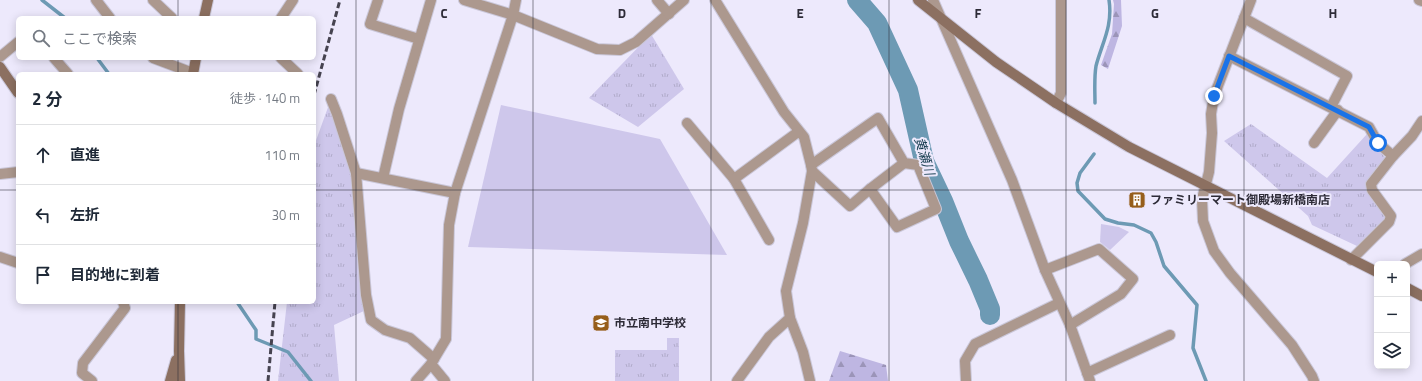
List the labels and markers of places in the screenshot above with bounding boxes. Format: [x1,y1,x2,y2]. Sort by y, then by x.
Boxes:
building icon: ファミリーマート御殿場新橋南店 [1127,190,1147,210]
place label: ファミリーマート御殿場新橋南店 [1150,190,1330,209]
school or university icon: 市立南中学校 [591,313,611,333]
place label: 市立南中学校 [614,313,686,332]

